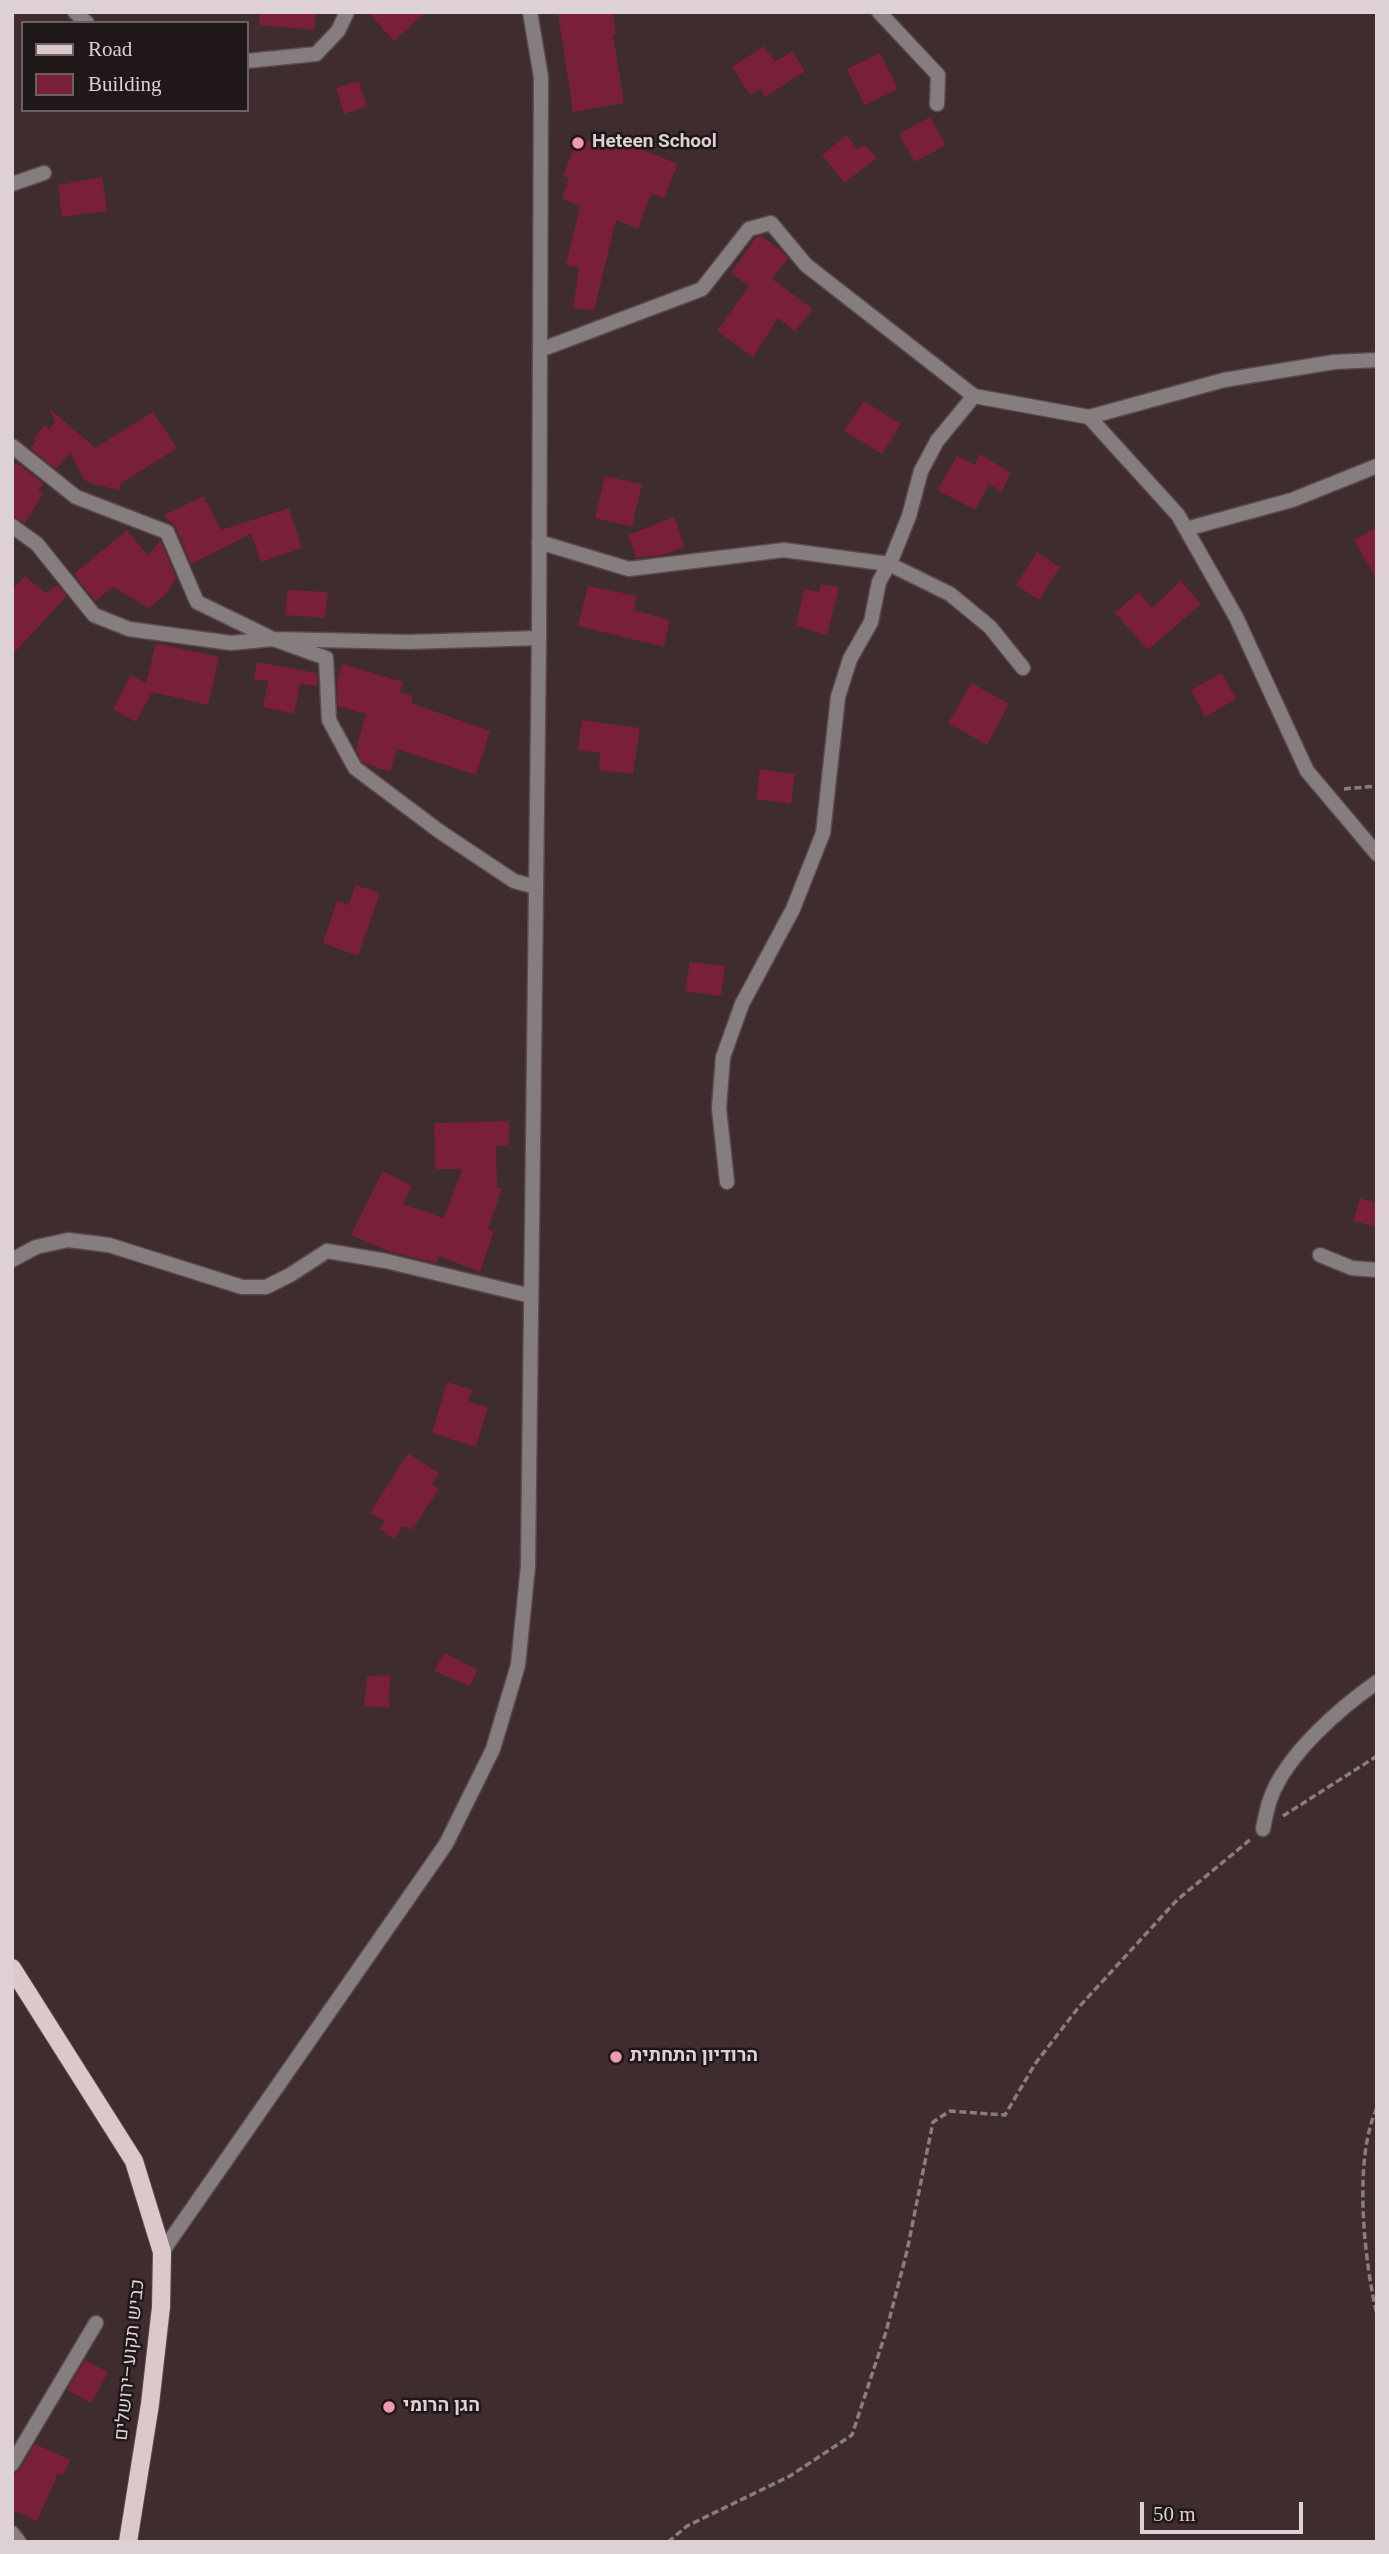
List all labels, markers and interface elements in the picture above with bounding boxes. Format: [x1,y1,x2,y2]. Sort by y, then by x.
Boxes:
legend [21,21,248,112]
text: Road [88,37,132,61]
text: Building [88,72,162,96]
place label: Heteen School [592,132,728,154]
marker: Heteen School [570,135,586,151]
place label: הרודיון התחתית [630,2046,758,2068]
marker: הרודיון התחתית [608,2049,624,2065]
street label: כביש תקוע–ירושלים [111,2280,151,2440]
place label: הגן הרומי [403,2396,480,2418]
marker: הגן הרומי [381,2399,397,2415]
scale bar [1144,2488,1307,2532]
text: 50 m [1153,2502,1196,2526]

